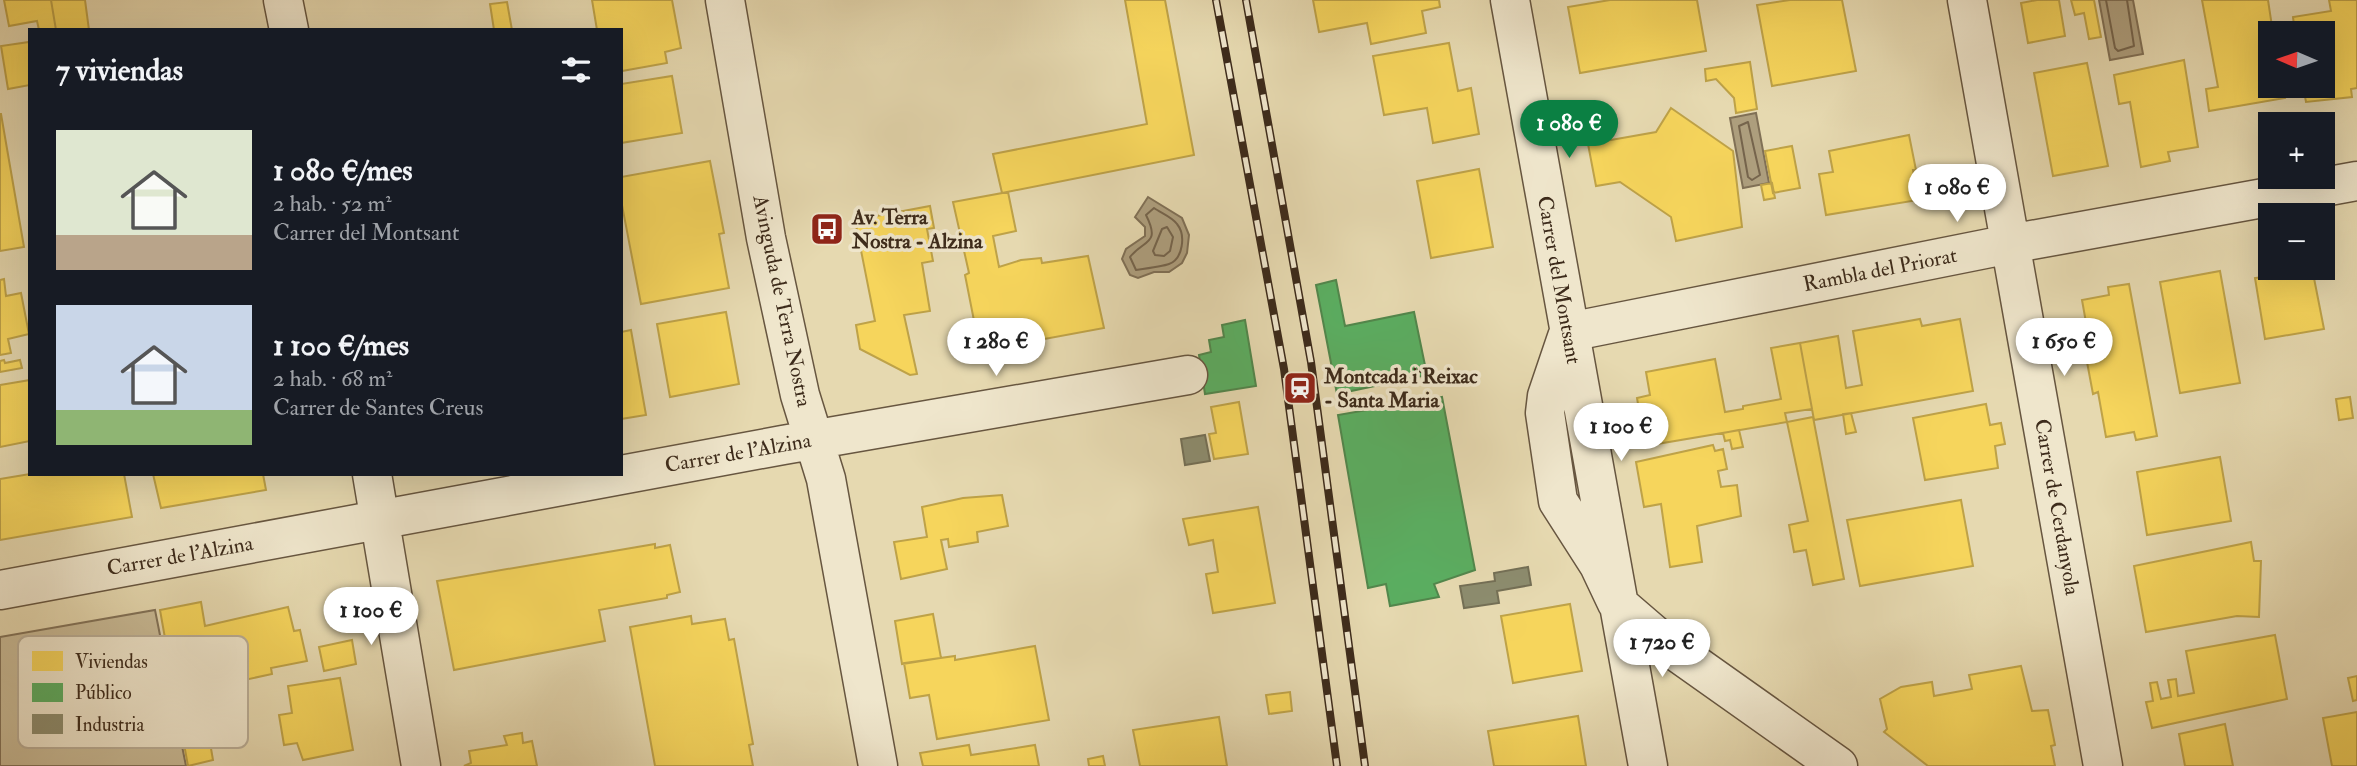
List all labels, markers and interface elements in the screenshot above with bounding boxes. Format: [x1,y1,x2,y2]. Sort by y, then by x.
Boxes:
north arrow [2258,21,2334,98]
map controls [2258,21,2335,280]
icon: filters [557,51,595,89]
text: 7 viviendas [56,52,183,89]
pin: 1 080 € [1504,100,1634,160]
text: 1 080 € [1536,108,1602,137]
button: + [2258,112,2335,189]
text: 1 080 €/mes [273,152,413,189]
icon: home [112,158,196,242]
pin: 1 080 € [1892,164,2022,224]
text: 1 080 € [1924,172,1990,201]
text: 2 hab. · 52 m² [273,189,392,218]
street label: Avinguda de Terra Nostra [746,192,818,410]
street label: Carrer del Montsant [1531,194,1587,366]
button: − [2258,203,2335,280]
place label: Av. Terra Nostra - Alzina [851,204,984,255]
bus stop icon: Av. Terra Nostra - Alzina [808,210,846,248]
text: Carrer del Montsant [273,218,460,247]
street label: Rambla del Priorat [1801,242,1959,298]
pin: 1 280 € [931,318,1061,378]
pin: 1 650 € [1999,318,2129,378]
text: 1 280 € [963,326,1029,355]
text: 1 650 € [2032,326,2096,355]
text: 1 100 €/mes [273,327,409,364]
icon: home [112,333,196,417]
place label: Montcada i Reixac - Santa Maria [1323,363,1478,414]
text: 2 hab. · 68 m² [273,364,393,393]
station icon: Montcada i Reixac - Santa Maria [1281,369,1319,407]
text: Carrer de Santes Creus [273,393,483,422]
pin: 1 100 € [1556,404,1686,463]
text: 1 100 € [1589,411,1653,440]
street label: Carrer de Cerdanyola [2028,417,2086,598]
street label: Carrer de l'Alzina [663,427,814,479]
street label: Carrer de l'Alzina [105,530,256,582]
pin: 1 100 € [306,588,436,647]
text: 1 100 € [339,595,403,624]
pin: 1 720 € [1597,620,1727,679]
text: 1 720 € [1629,627,1695,656]
legend [18,636,248,748]
text: Viviendas [75,650,148,674]
text: Público [75,681,132,705]
text: Industria [75,713,144,737]

